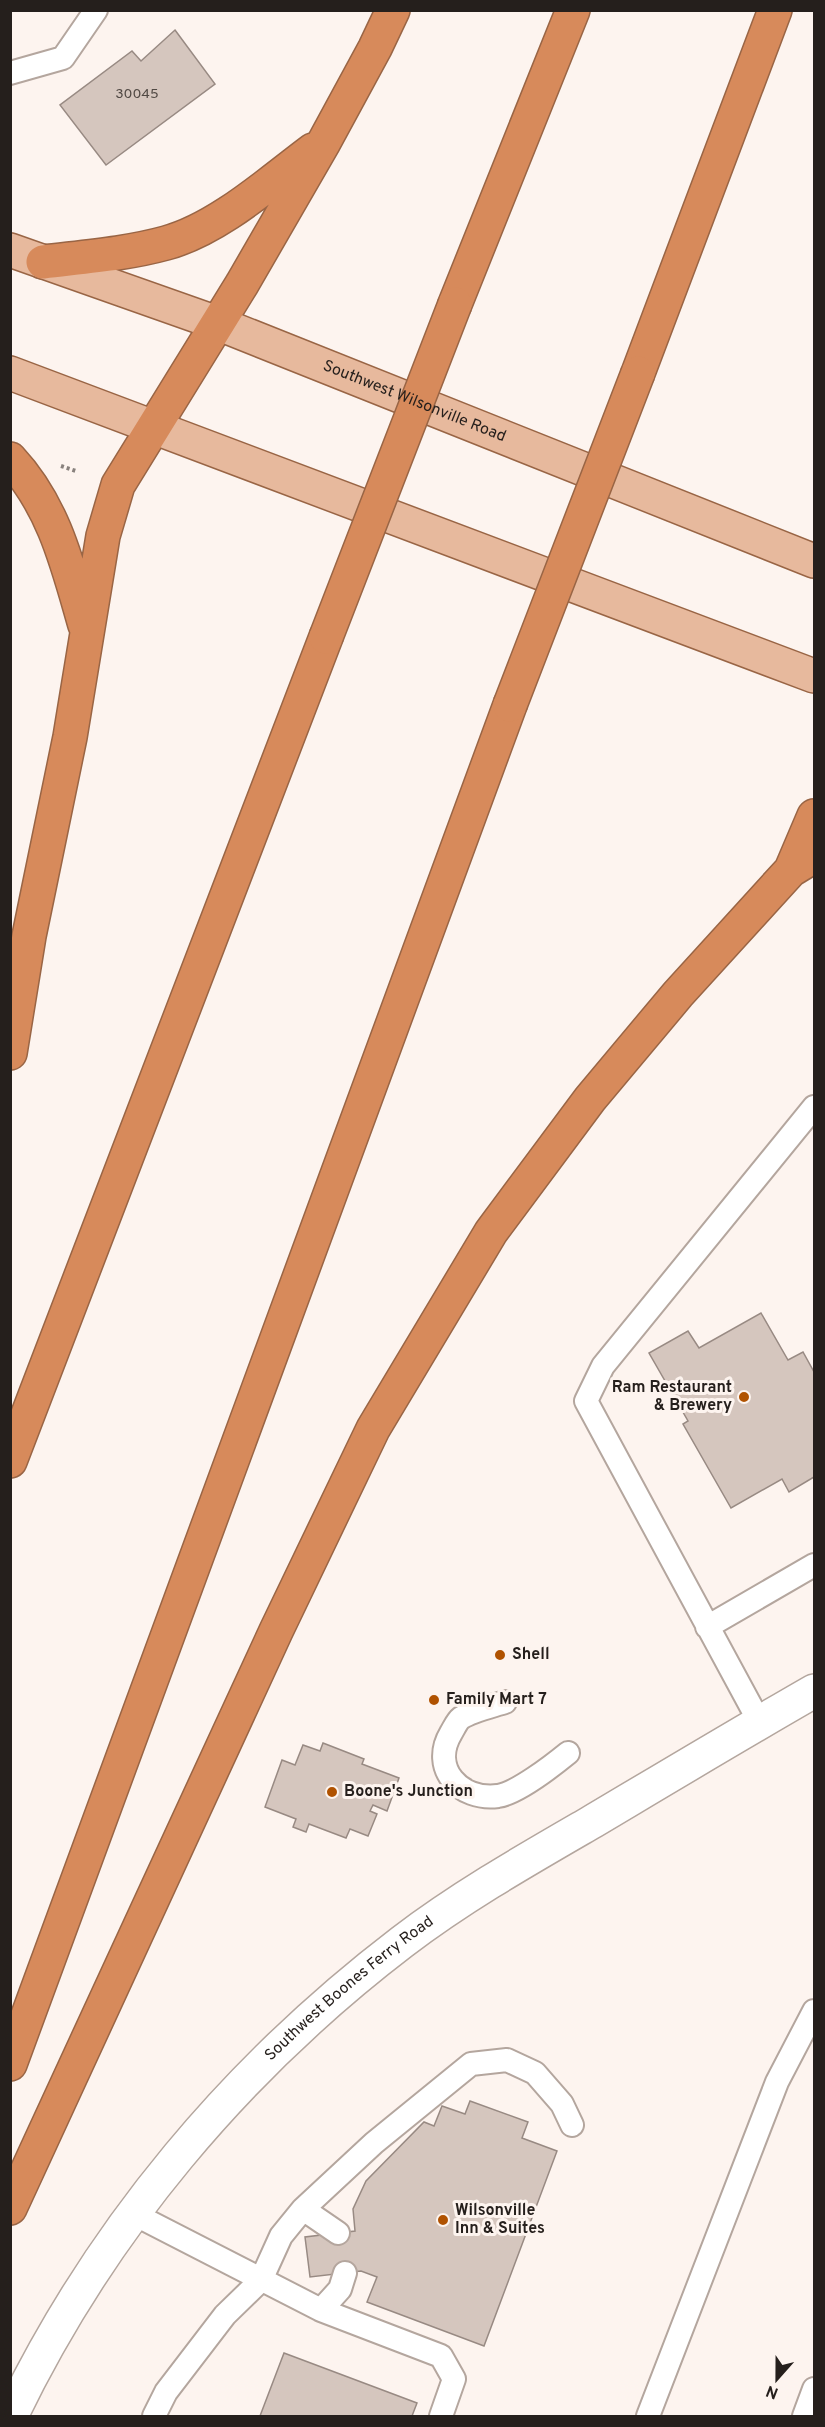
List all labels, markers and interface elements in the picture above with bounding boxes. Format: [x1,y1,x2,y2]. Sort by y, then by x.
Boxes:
house number: 30045 [115,86,159,103]
street label: Southwest Wilsonville Road [320,356,509,447]
place label: Ram Restaurant & Brewery [612,1378,732,1416]
marker: Ram Restaurant & Brewery [737,1390,751,1404]
place label: Shell [512,1645,550,1665]
marker: Shell [493,1648,507,1662]
place label: Family Mart 7 [446,1690,547,1710]
marker: Family Mart 7 [427,1693,441,1707]
place label: Boone's Junction [344,1782,473,1802]
marker: Boone's Junction [325,1785,339,1799]
street label: Southwest Boones Ferry Road [261,1912,438,2065]
place label: Wilsonville Inn & Suites [455,2201,545,2239]
marker: Wilsonville Inn & Suites [436,2213,450,2227]
north arrow [747,2349,807,2409]
text: N [763,2380,781,2403]

